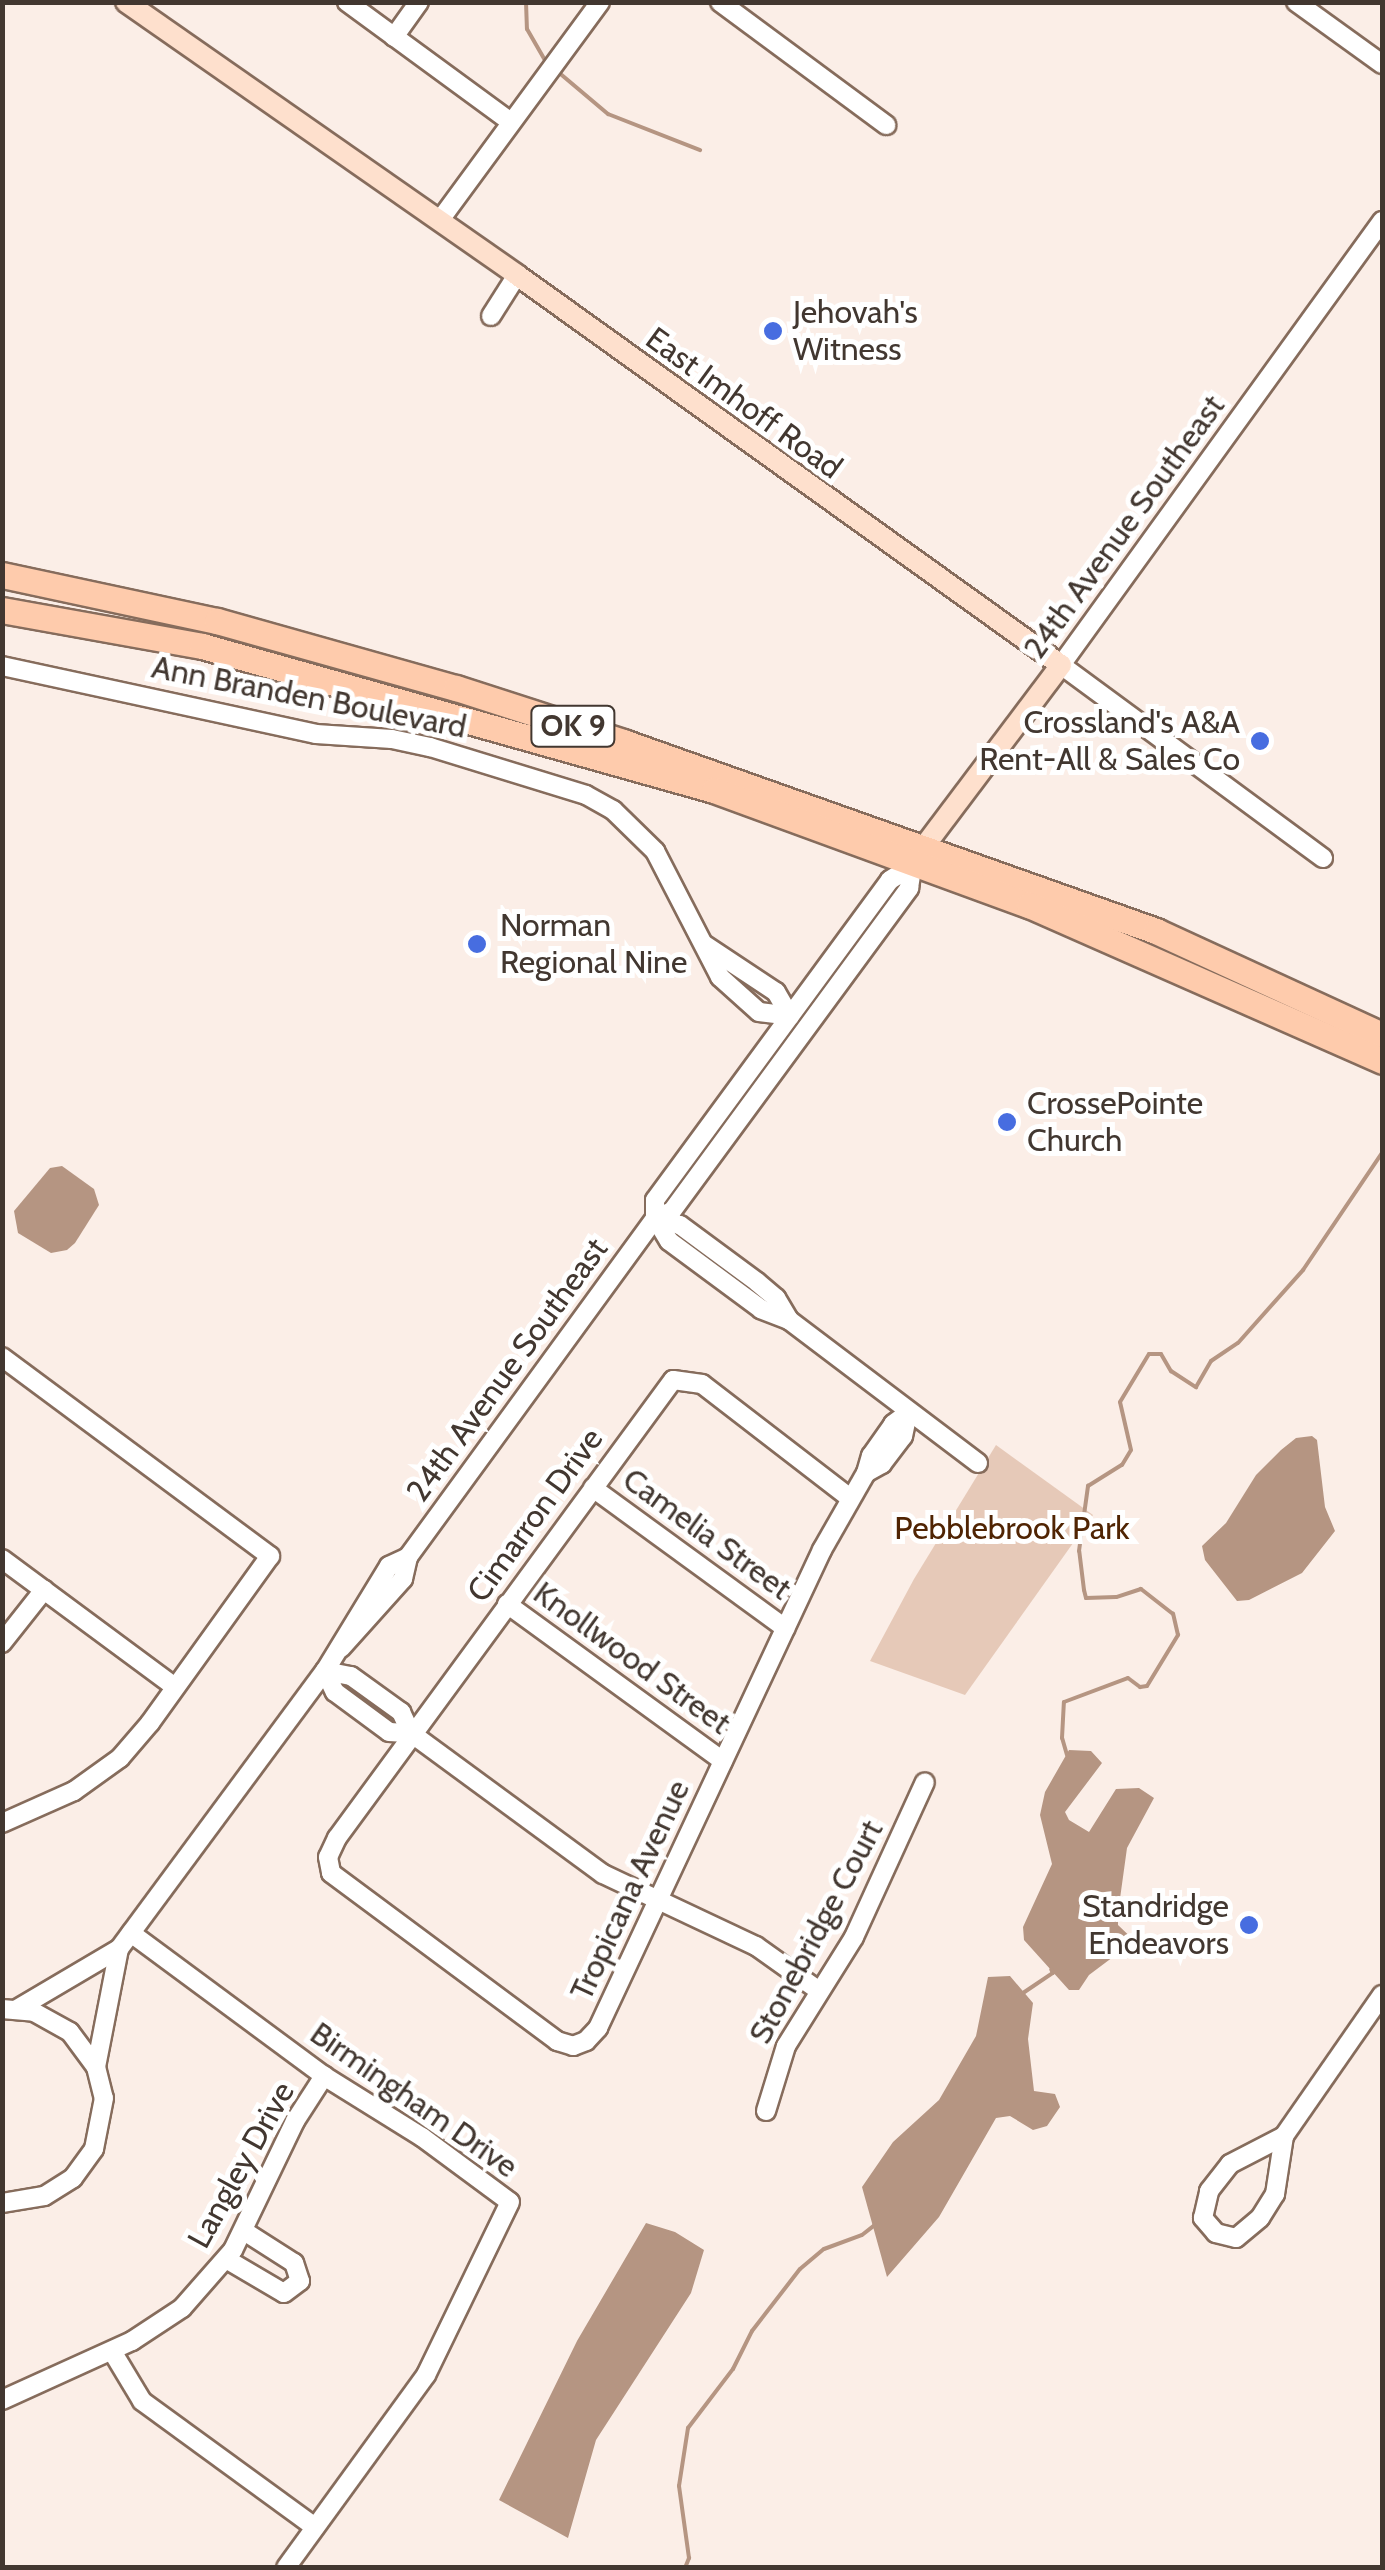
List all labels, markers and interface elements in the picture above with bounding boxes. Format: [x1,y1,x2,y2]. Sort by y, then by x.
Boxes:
place label: Jehovah's Witness [793,294,918,369]
street label: East Imhoff Road [639,319,849,487]
marker: Jehovah's Witness [762,320,784,342]
street label: 24th Avenue Southeast [1016,388,1232,666]
street label: Ann Branden Boulevard [149,648,469,746]
road number: OK 9 [528,701,618,751]
place label: Crossland's A&A Rent-All & Sales Co [979,704,1240,779]
marker: Crossland's A&A Rent-All & Sales Co [1249,730,1271,752]
place label: Norman Regional Nine [500,907,687,982]
marker: Norman Regional Nine [464,931,490,957]
place label: CrossePointe Church [1027,1085,1203,1160]
marker: CrossePointe Church [996,1111,1018,1133]
street label: 24th Avenue Southeast [399,1231,615,1509]
street label: Cimarron Drive [459,1421,611,1609]
street label: Camelia Street [615,1460,799,1608]
park label: Pebblebrook Park [894,1509,1130,1547]
street label: Knollwood Street [526,1574,738,1742]
street label: Tropicana Avenue [562,1774,698,2006]
street label: Stonebridge Court [741,1814,891,2050]
place label: Standridge Endeavors [1082,1888,1229,1963]
marker: Standridge Endeavors [1238,1914,1260,1936]
street label: Birmingham Drive [303,2014,525,2186]
street label: Langley Drive [180,2075,302,2255]

